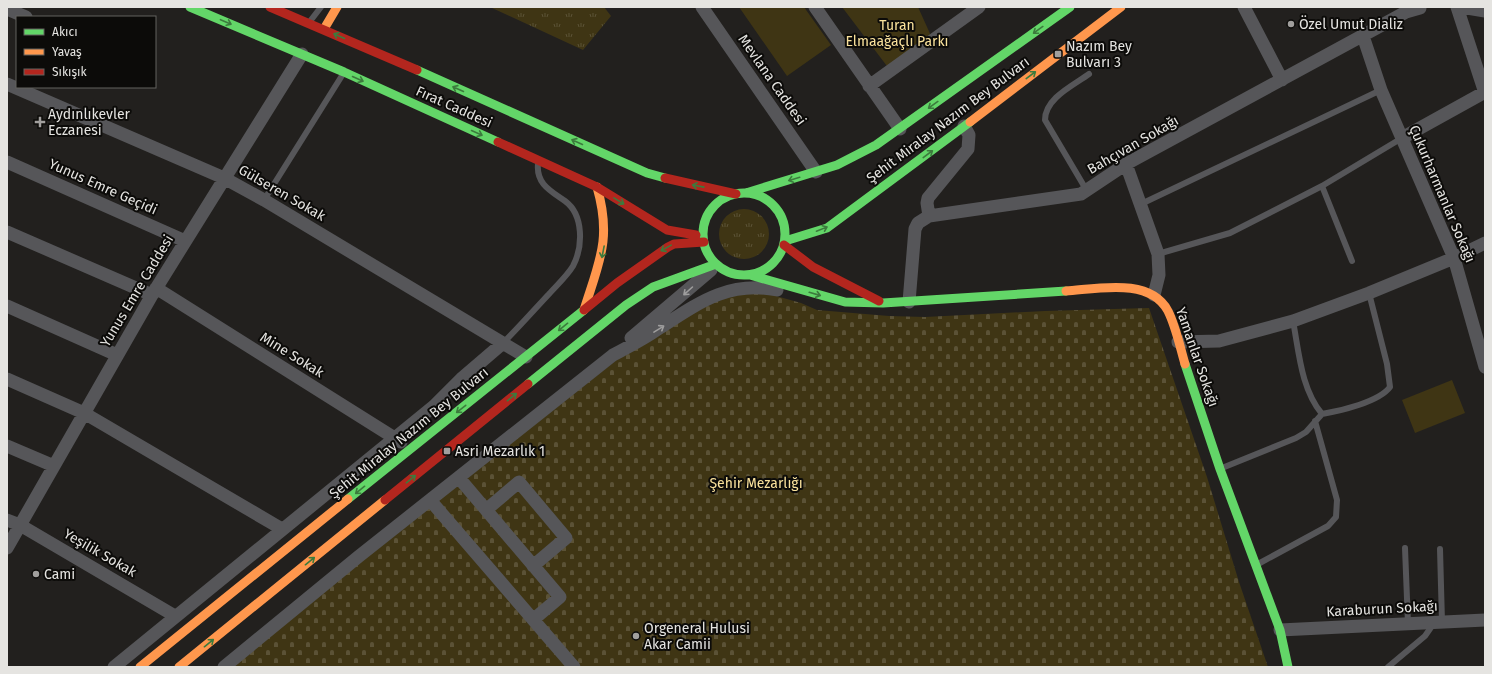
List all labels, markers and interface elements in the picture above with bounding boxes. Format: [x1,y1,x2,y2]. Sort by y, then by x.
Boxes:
place label: Özel Umut Dializ [1299,15,1403,33]
legend [16,16,156,88]
park label: Turan Elmaağaçlı Parkı [845,17,949,50]
one-way arrow [220,19,232,26]
marker: Özel Umut Dializ [1286,19,1296,29]
text: Akıcı [52,25,78,39]
one-way arrow [1033,26,1044,34]
street label: Mevlana Caddesi [734,31,810,129]
one-way arrow [333,32,345,39]
place label: Nazım Bey Bulvarı 3 [1066,38,1132,71]
text: Yavaş [52,45,82,59]
marker: Nazım Bey Bulvarı 3 [1053,49,1063,59]
street label: Şehit Miralay Nazım Bey Bulvarı [863,53,1033,187]
text: Sıkışık [52,65,87,79]
one-way arrow [1026,71,1037,79]
one-way arrow [352,76,364,83]
street label: Fırat Caddesi [413,83,495,131]
one-way arrow [452,85,464,92]
one-way arrow [927,101,938,109]
place label: Aydınlıkevler Eczanesi [48,106,131,139]
street label: Bahçıvan Sokağı [1084,112,1182,178]
marker: Aydınlıkevler Eczanesi [35,117,45,127]
street label: Çukurharmanlar Sokağı [1405,123,1479,265]
one-way arrow [471,130,483,137]
one-way arrow [571,137,583,145]
one-way arrow [922,149,933,158]
street label: Yunus Emre Geçidi [46,155,160,219]
street label: Gülseren Sokak [236,161,329,225]
one-way arrow [788,176,801,183]
one-way arrow [692,182,705,190]
one-way arrow [613,197,625,205]
one-way arrow [816,225,828,233]
street label: Yunus Emre Caddesi [97,232,177,350]
one-way arrow [660,245,672,253]
one-way arrow [599,246,607,259]
one-way arrow [682,286,693,295]
one-way arrow [808,290,821,298]
street label: Yamanlar Sokağı [1172,305,1222,409]
one-way arrow [557,323,568,332]
one-way arrow [653,325,664,333]
street label: Mine Sokak [257,329,328,382]
street label: Şehit Miralay Nazım Bey Bulvarı [326,364,492,502]
one-way arrow [507,393,518,402]
one-way arrow [456,404,467,413]
place label: Asri Mezarlık 1 [455,443,545,460]
marker: Asri Mezarlık 1 [442,446,452,456]
one-way arrow [406,475,417,484]
park label: Şehir Mezarlığı [709,475,803,492]
one-way arrow [354,485,365,494]
street label: Yeşilik Sokak [60,525,140,581]
one-way arrow [305,557,316,565]
place label: Cami [44,566,75,583]
marker: Cami [31,569,41,579]
street label: Karaburun Sokağı [1326,598,1438,620]
place label: Orgeneral Hulusi Akar Camii [644,620,750,653]
marker: Orgeneral Hulusi Akar Camii [631,631,641,641]
one-way arrow [204,638,215,647]

